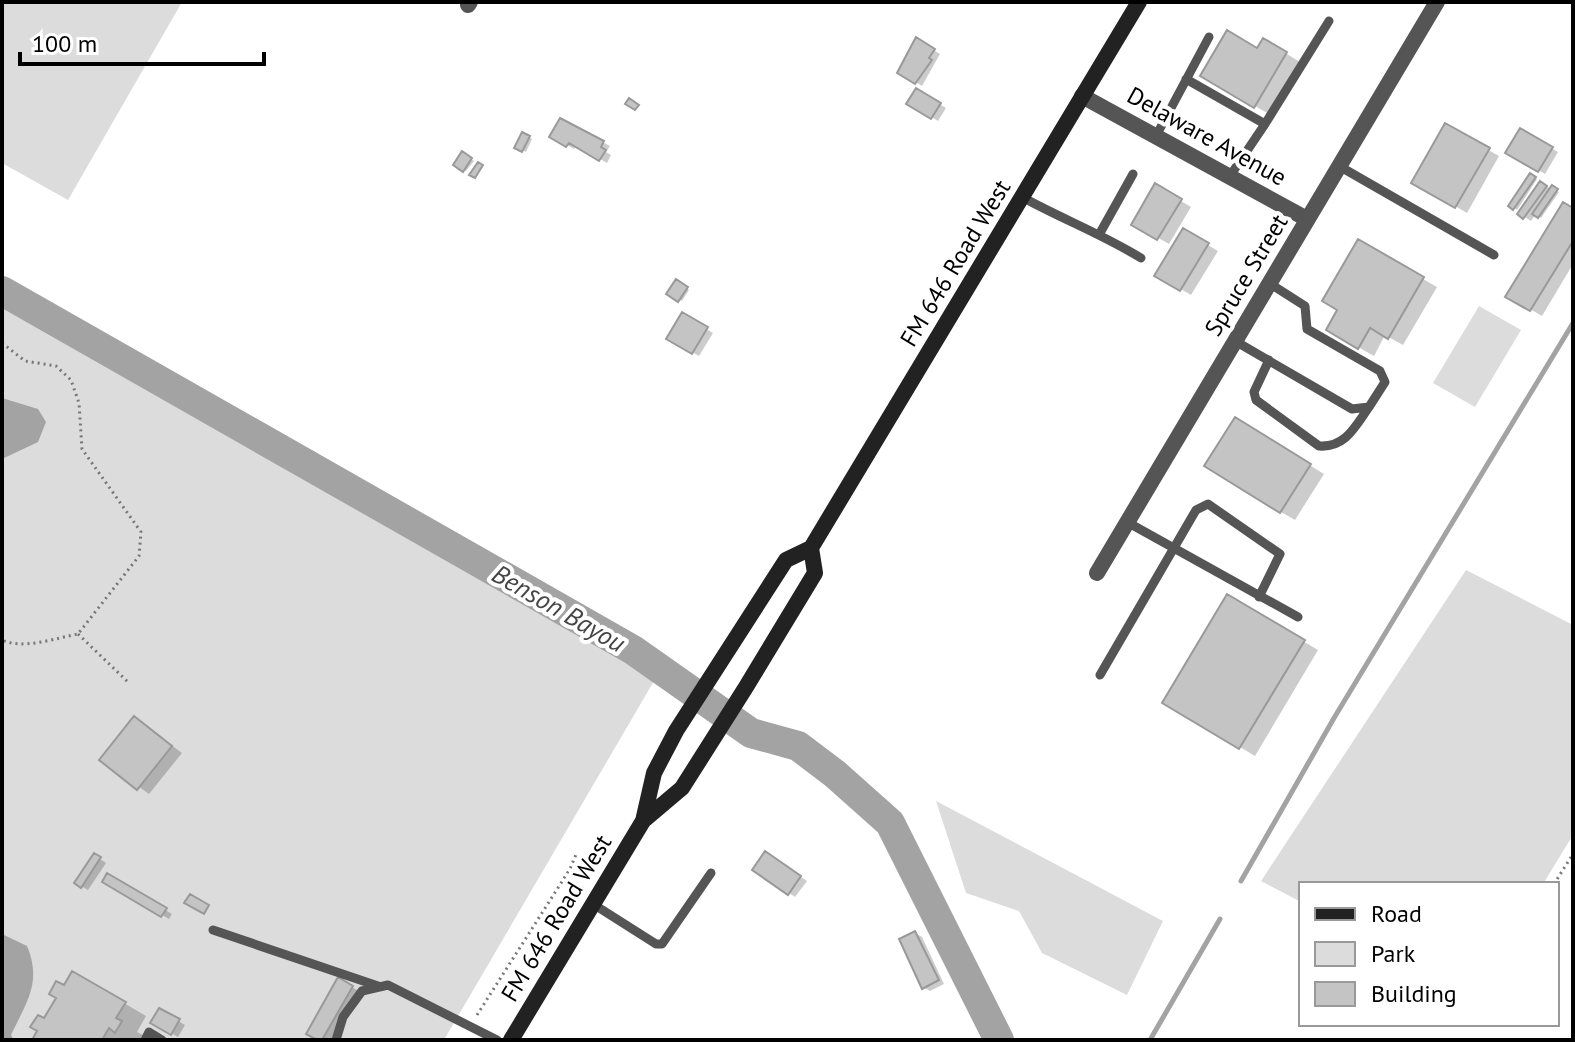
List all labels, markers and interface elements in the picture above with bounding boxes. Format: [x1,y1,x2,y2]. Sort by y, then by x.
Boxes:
scale bar [20,16,264,66]
text: 100 m [32,28,97,59]
street label: Delaware Avenue [1122,79,1292,193]
street label: FM 646 Road West [893,174,1017,352]
street label: Spruce Street [1197,208,1295,342]
water label: Benson Bayou [487,557,631,659]
street label: FM 646 Road West [494,829,618,1007]
legend [1299,882,1559,1026]
text: Road [1371,898,1422,929]
text: Park [1371,938,1416,969]
text: Building [1371,978,1457,1009]

